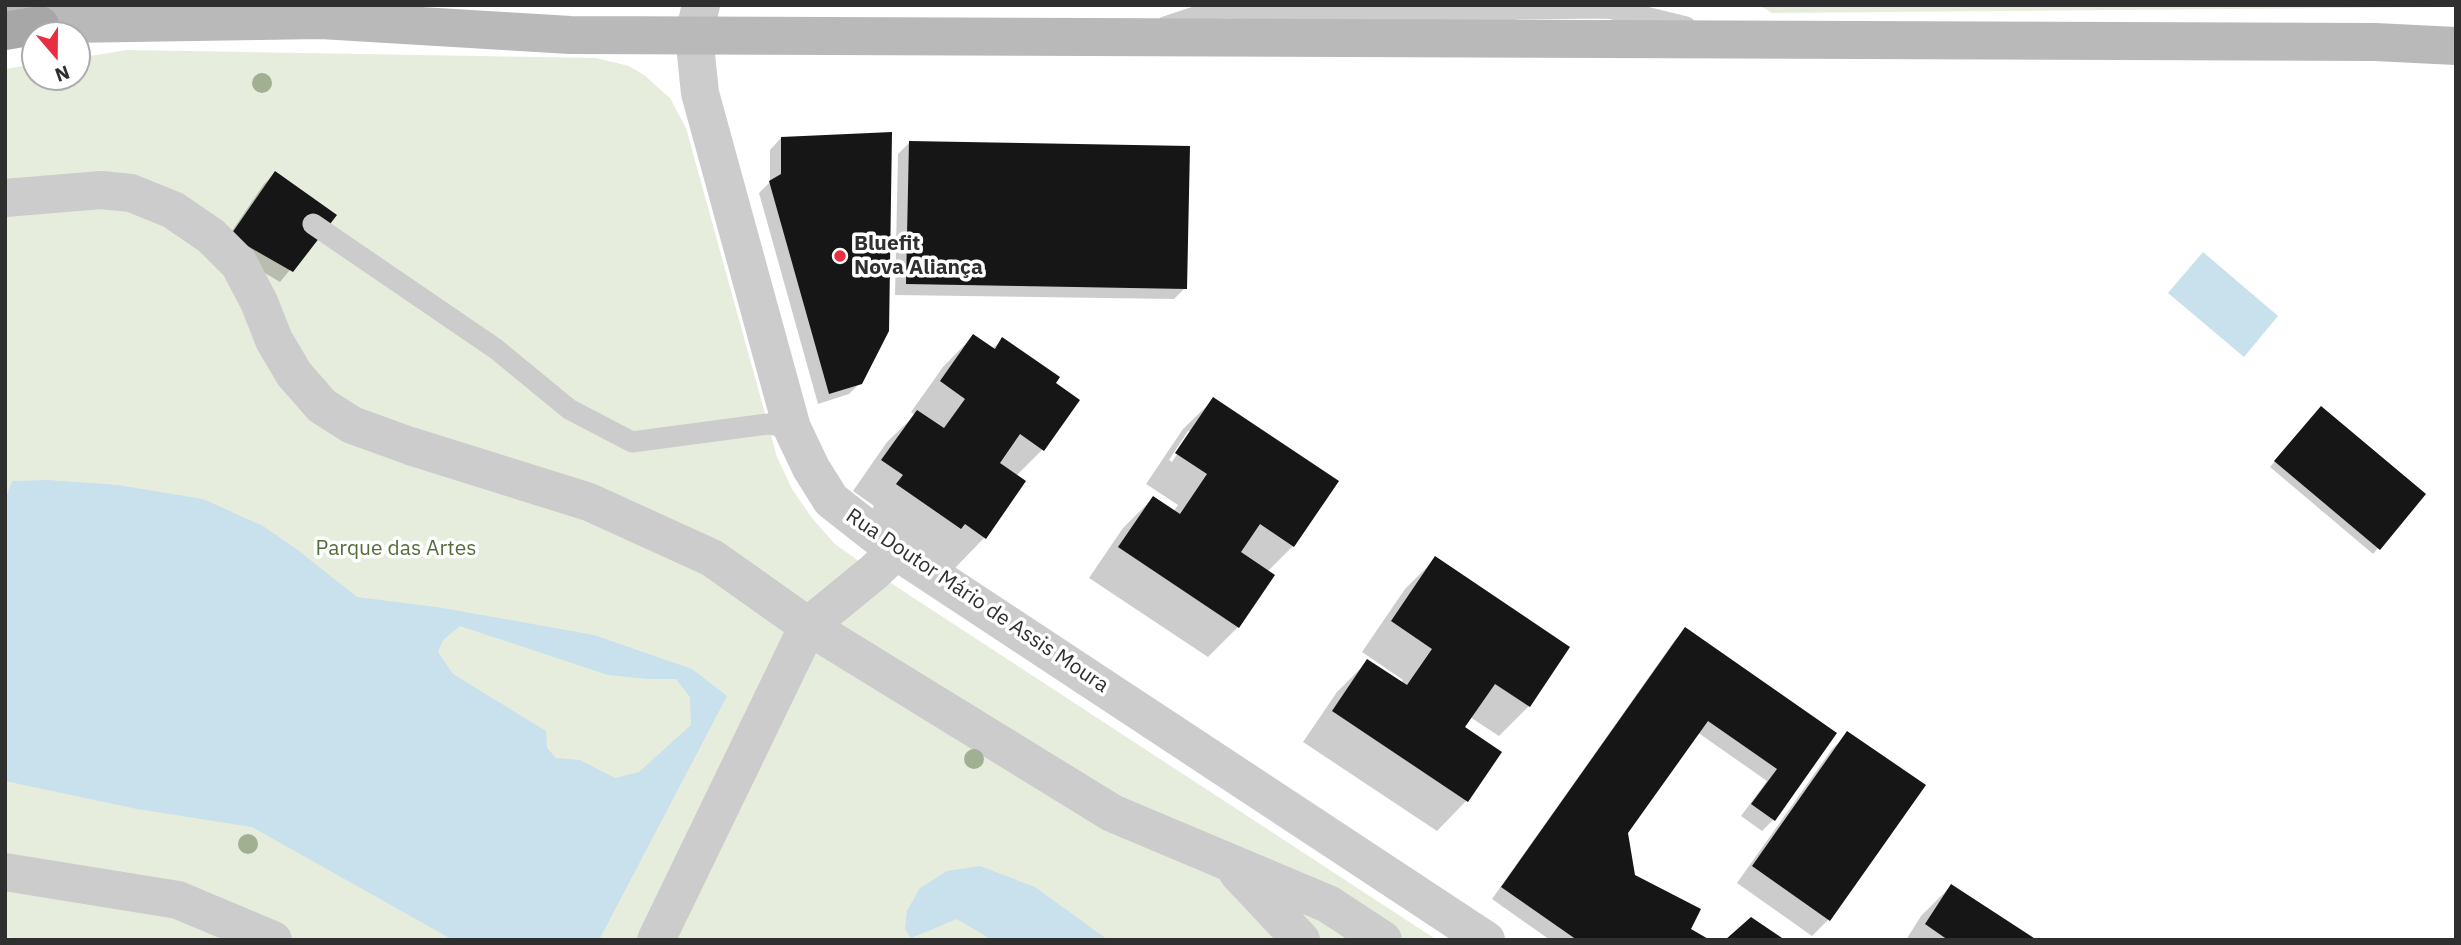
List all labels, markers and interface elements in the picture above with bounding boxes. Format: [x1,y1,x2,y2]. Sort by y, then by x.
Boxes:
north arrow [21,21,91,91]
text: N [52,60,73,87]
place label: Bluefit Nova Aliança [854,231,983,281]
marker: Bluefit Nova Aliança [832,248,848,264]
street label: Rua Doutor Mário de Assis Moura [841,503,1113,699]
park label: Parque das Artes [316,536,476,562]

